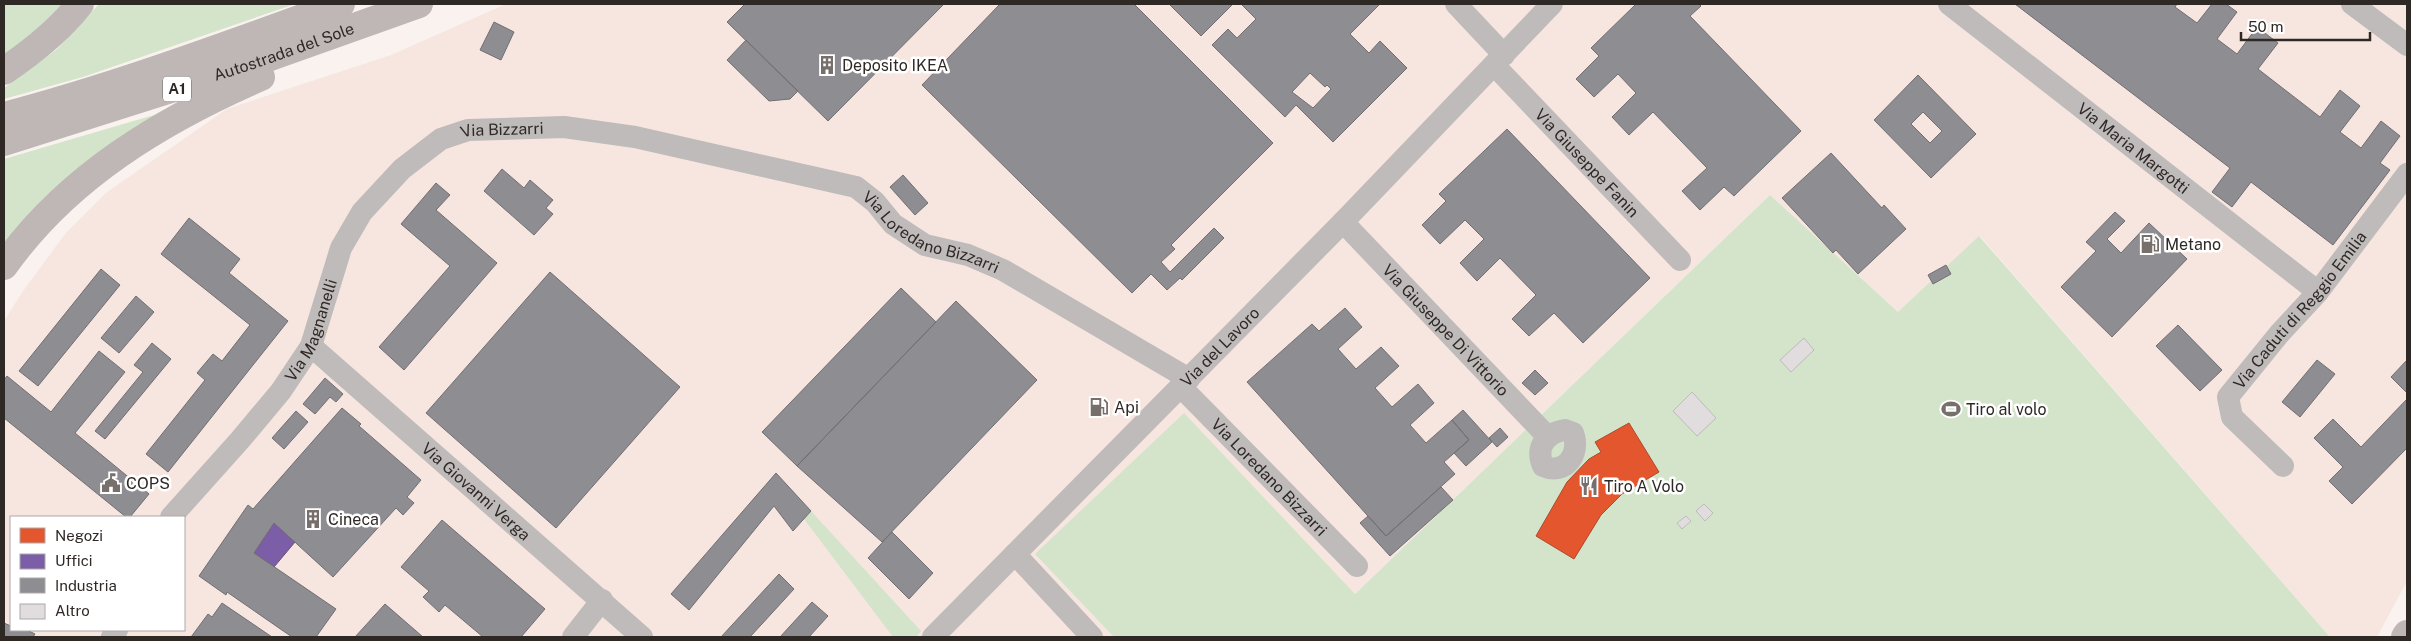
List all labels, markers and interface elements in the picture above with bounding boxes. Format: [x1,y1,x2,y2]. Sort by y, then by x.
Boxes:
scale bar [2241,10,2370,42]
text: 50 m [2248,18,2283,35]
street label: Autostrada del Sole [211,19,357,85]
building icon: Deposito IKEA [816,54,838,76]
place label: Deposito IKEA [842,56,948,75]
road number: A1 [163,76,191,102]
street label: Via Maria Margotti [2074,99,2193,198]
street label: Via Giuseppe Fanin [1531,105,1643,221]
street label: Via Bizzarri [458,119,544,142]
street label: Via Loredano Bizzarri [859,187,1002,277]
street label: Via Caduti di Reggio Emilia [2229,228,2371,393]
fuel station icon: Metano [2139,233,2161,255]
place label: Metano [2165,235,2221,254]
street label: Via Giuseppe Di Vittorio [1378,260,1513,400]
street label: Via Magnanelli [281,277,341,385]
street label: Via del Lavoro [1177,303,1264,391]
fuel station icon: Api [1088,396,1110,418]
place label: Api [1114,398,1139,417]
sports icon: Tiro al volo [1940,398,1962,420]
place label: Tiro al volo [1966,400,2046,419]
street label: Via Loredano Bizzarri [1207,415,1331,540]
street label: Via Giovanni Verga [418,439,534,544]
public building icon: COPS [100,472,122,494]
place label: COPS [126,474,170,493]
restaurant icon: Tiro A Volo [1578,475,1600,497]
place label: Tiro A Volo [1604,477,1684,496]
building icon: Cineca [302,508,324,530]
place label: Cineca [328,510,379,529]
legend [10,516,185,631]
text: Negozi [55,527,103,544]
text: Uffici [55,552,92,569]
text: Industria [55,577,117,594]
text: Altro [55,602,90,619]

